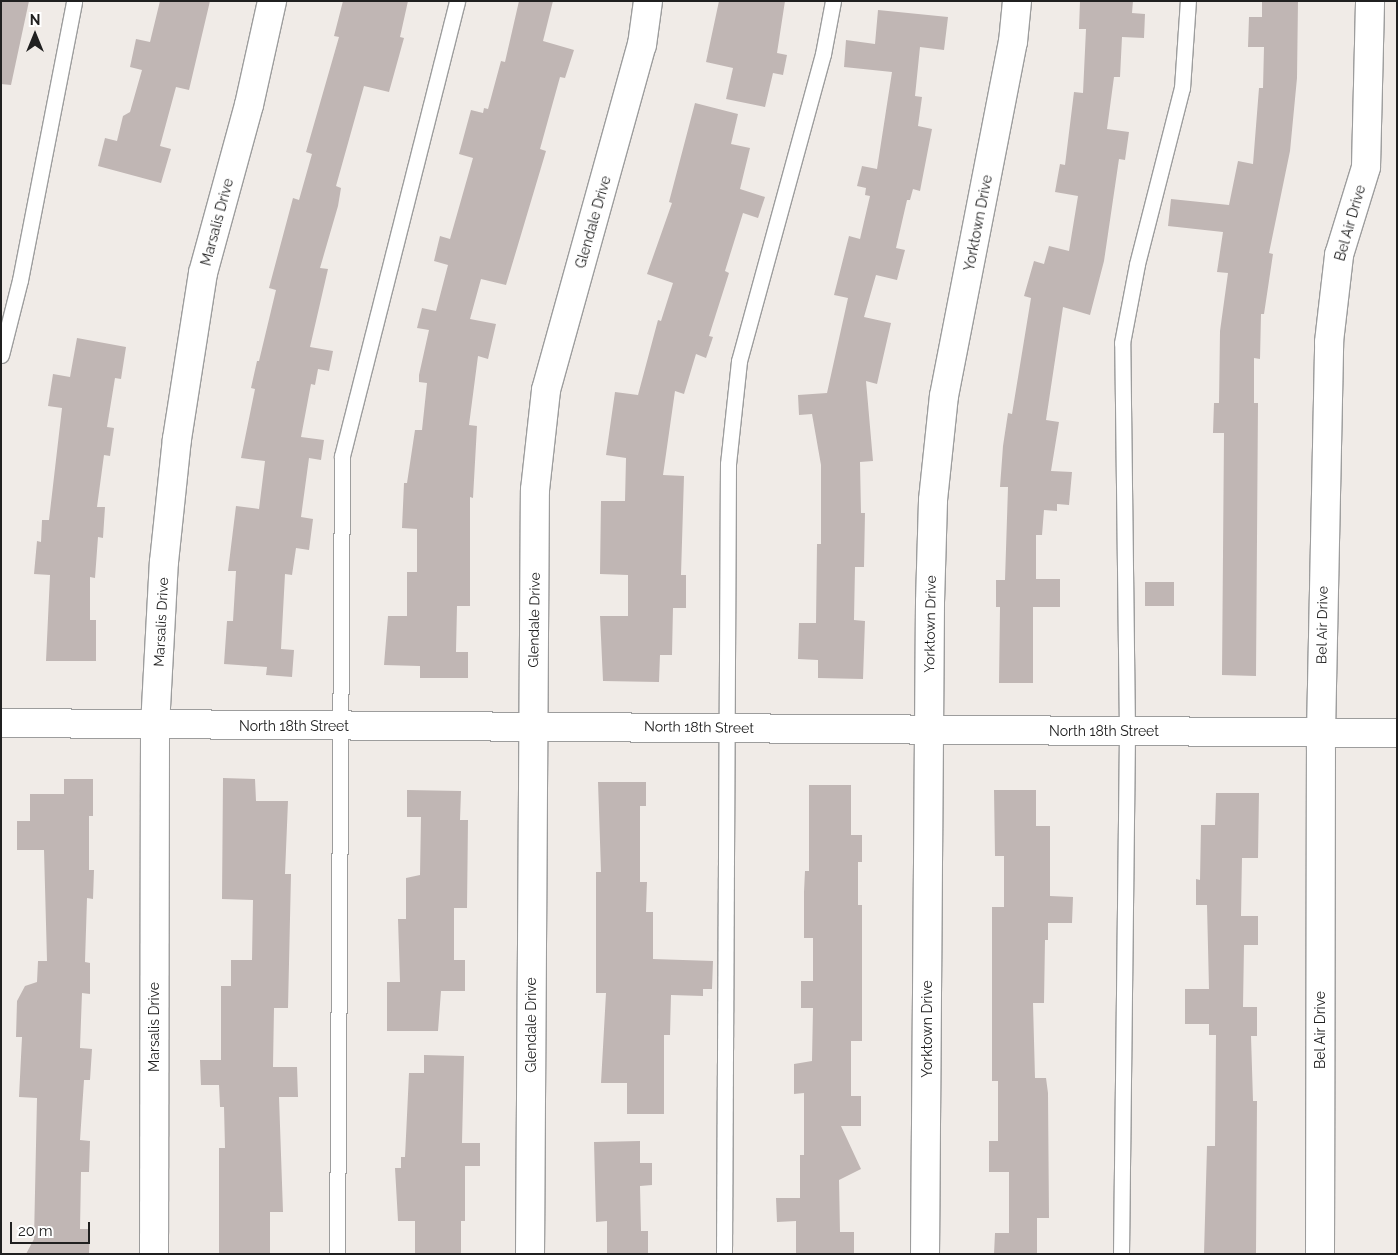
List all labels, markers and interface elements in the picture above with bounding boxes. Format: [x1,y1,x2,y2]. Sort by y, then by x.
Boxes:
north arrow [10,10,60,60]
text: N [30,12,40,28]
street label: Yorktown Drive [960,173,996,273]
street label: Glendale Drive [572,174,614,270]
street label: Marsalis Drive [197,176,237,268]
street label: Bel Air Drive [1331,183,1369,263]
street label: Glendale Drive [525,572,543,668]
street label: Yorktown Drive [921,575,939,673]
street label: Marsalis Drive [150,577,172,667]
street label: Bel Air Drive [1313,585,1331,665]
street label: North 18th Street [239,718,349,734]
street label: North 18th Street [644,718,754,736]
street label: North 18th Street [1049,723,1159,739]
street label: Glendale Drive [523,977,539,1073]
street label: Yorktown Drive [919,980,935,1078]
street label: Marsalis Drive [146,982,162,1072]
street label: Bel Air Drive [1312,990,1328,1070]
scale bar [12,1212,92,1244]
text: 20 m [18,1222,53,1240]

